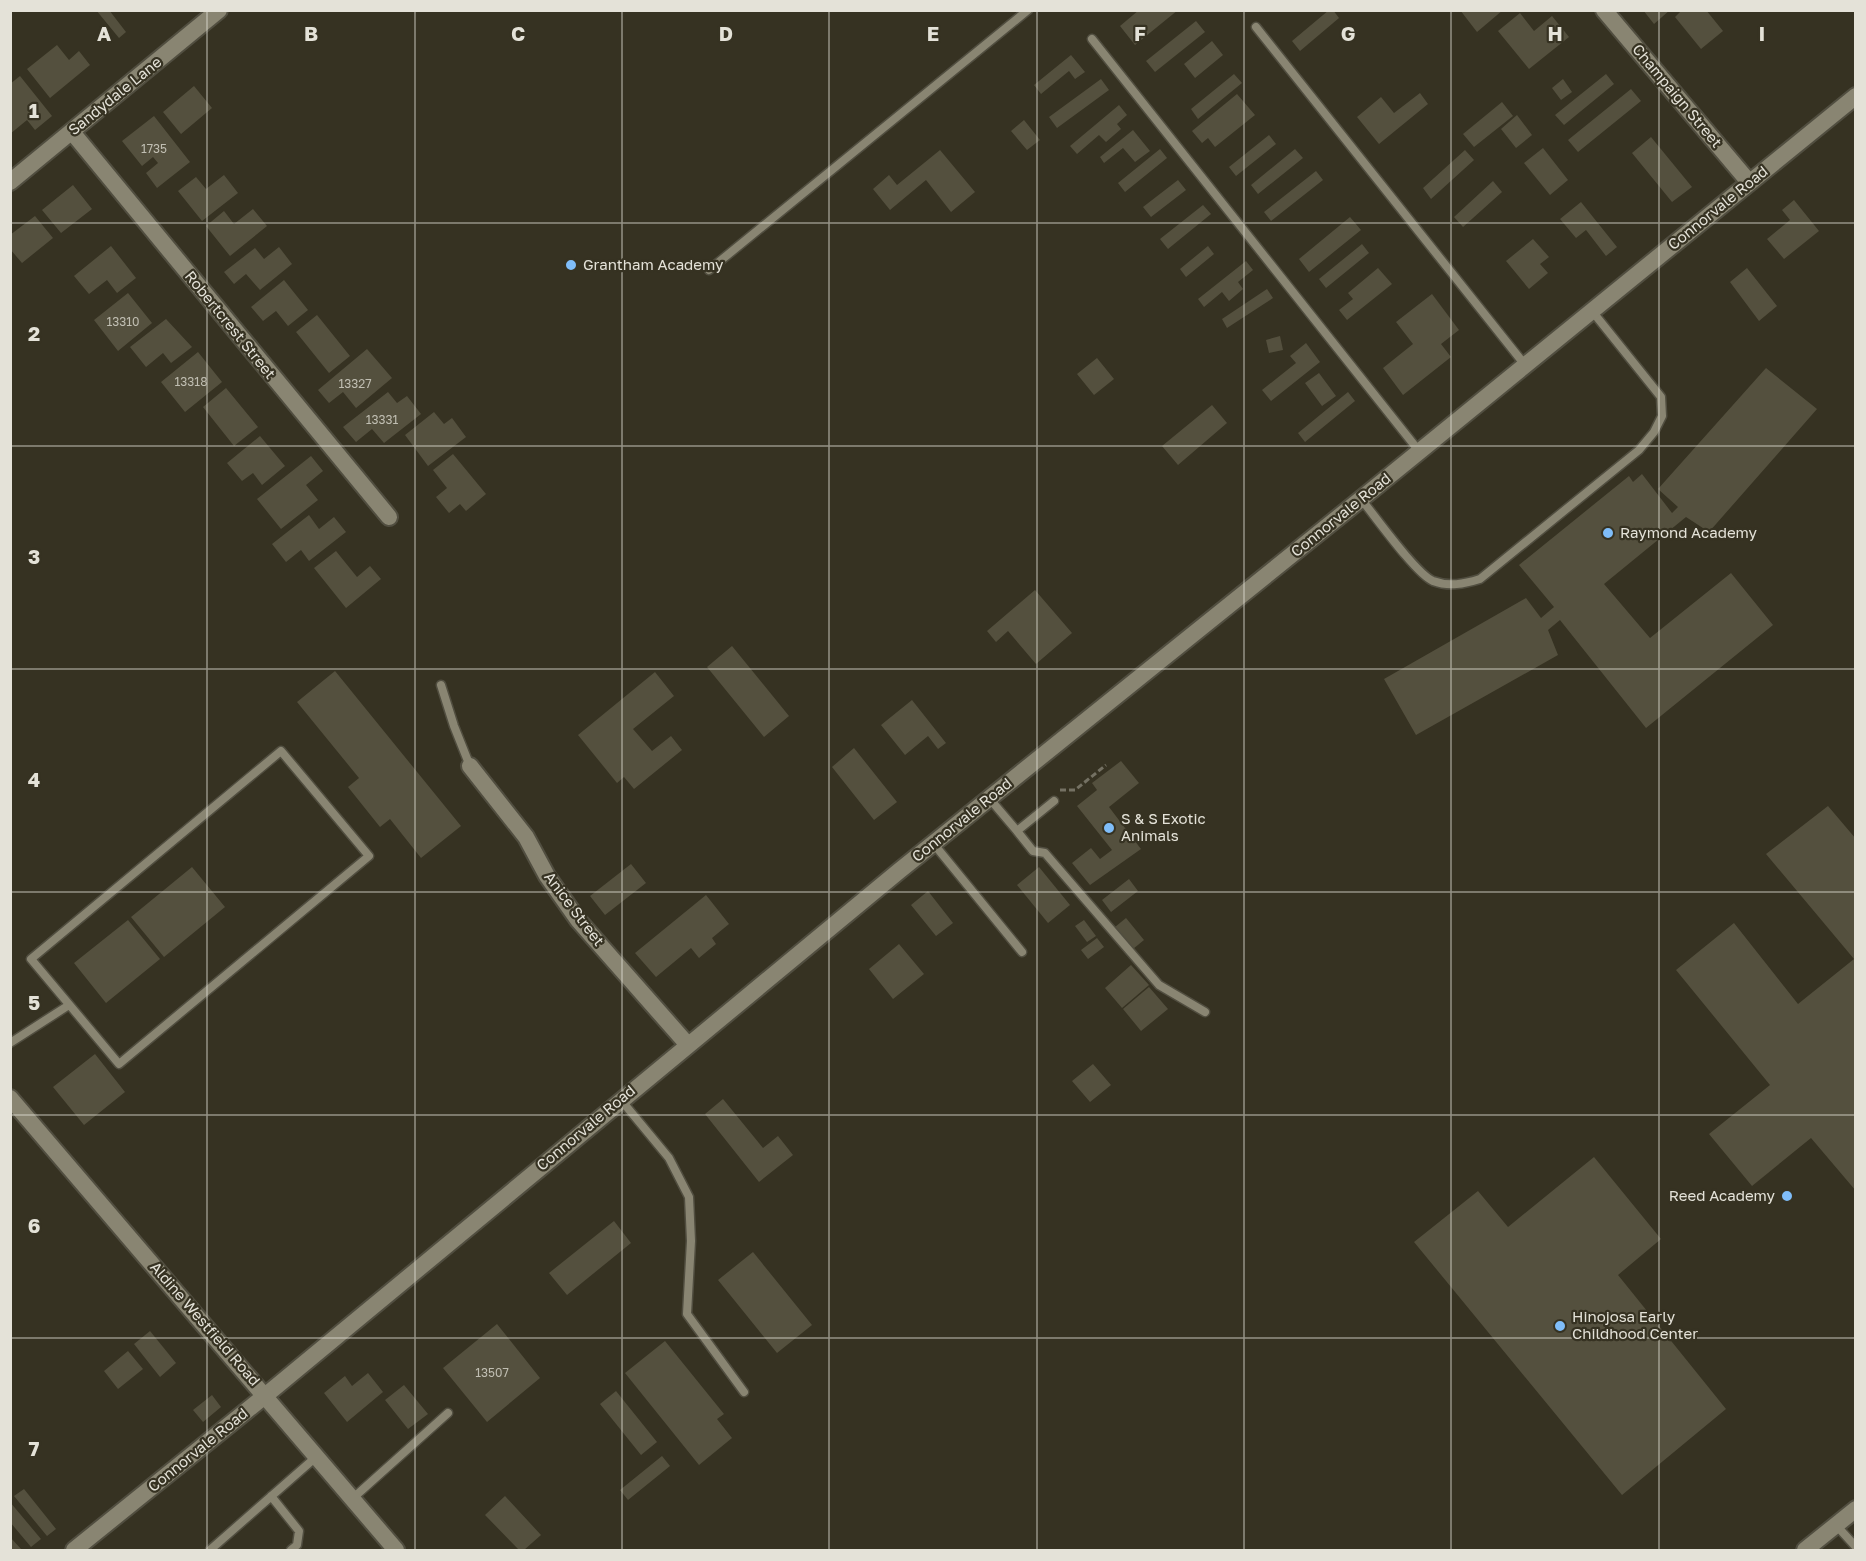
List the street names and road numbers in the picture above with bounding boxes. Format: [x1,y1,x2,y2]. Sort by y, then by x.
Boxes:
street label: Champaign Street [1629,40,1726,151]
street label: Sandydale Lane [64,52,165,138]
street label: Connorvale Road [1664,161,1771,253]
street label: Robertcrest Street [182,267,280,382]
street label: Connorvale Road [1287,468,1394,560]
street label: Connorvale Road [908,773,1015,865]
street label: Anice Street [541,868,609,949]
street label: Connorvale Road [532,1081,638,1174]
street label: Aldine Westfield Road [147,1258,264,1389]
street label: Connorvale Road [144,1403,251,1495]

